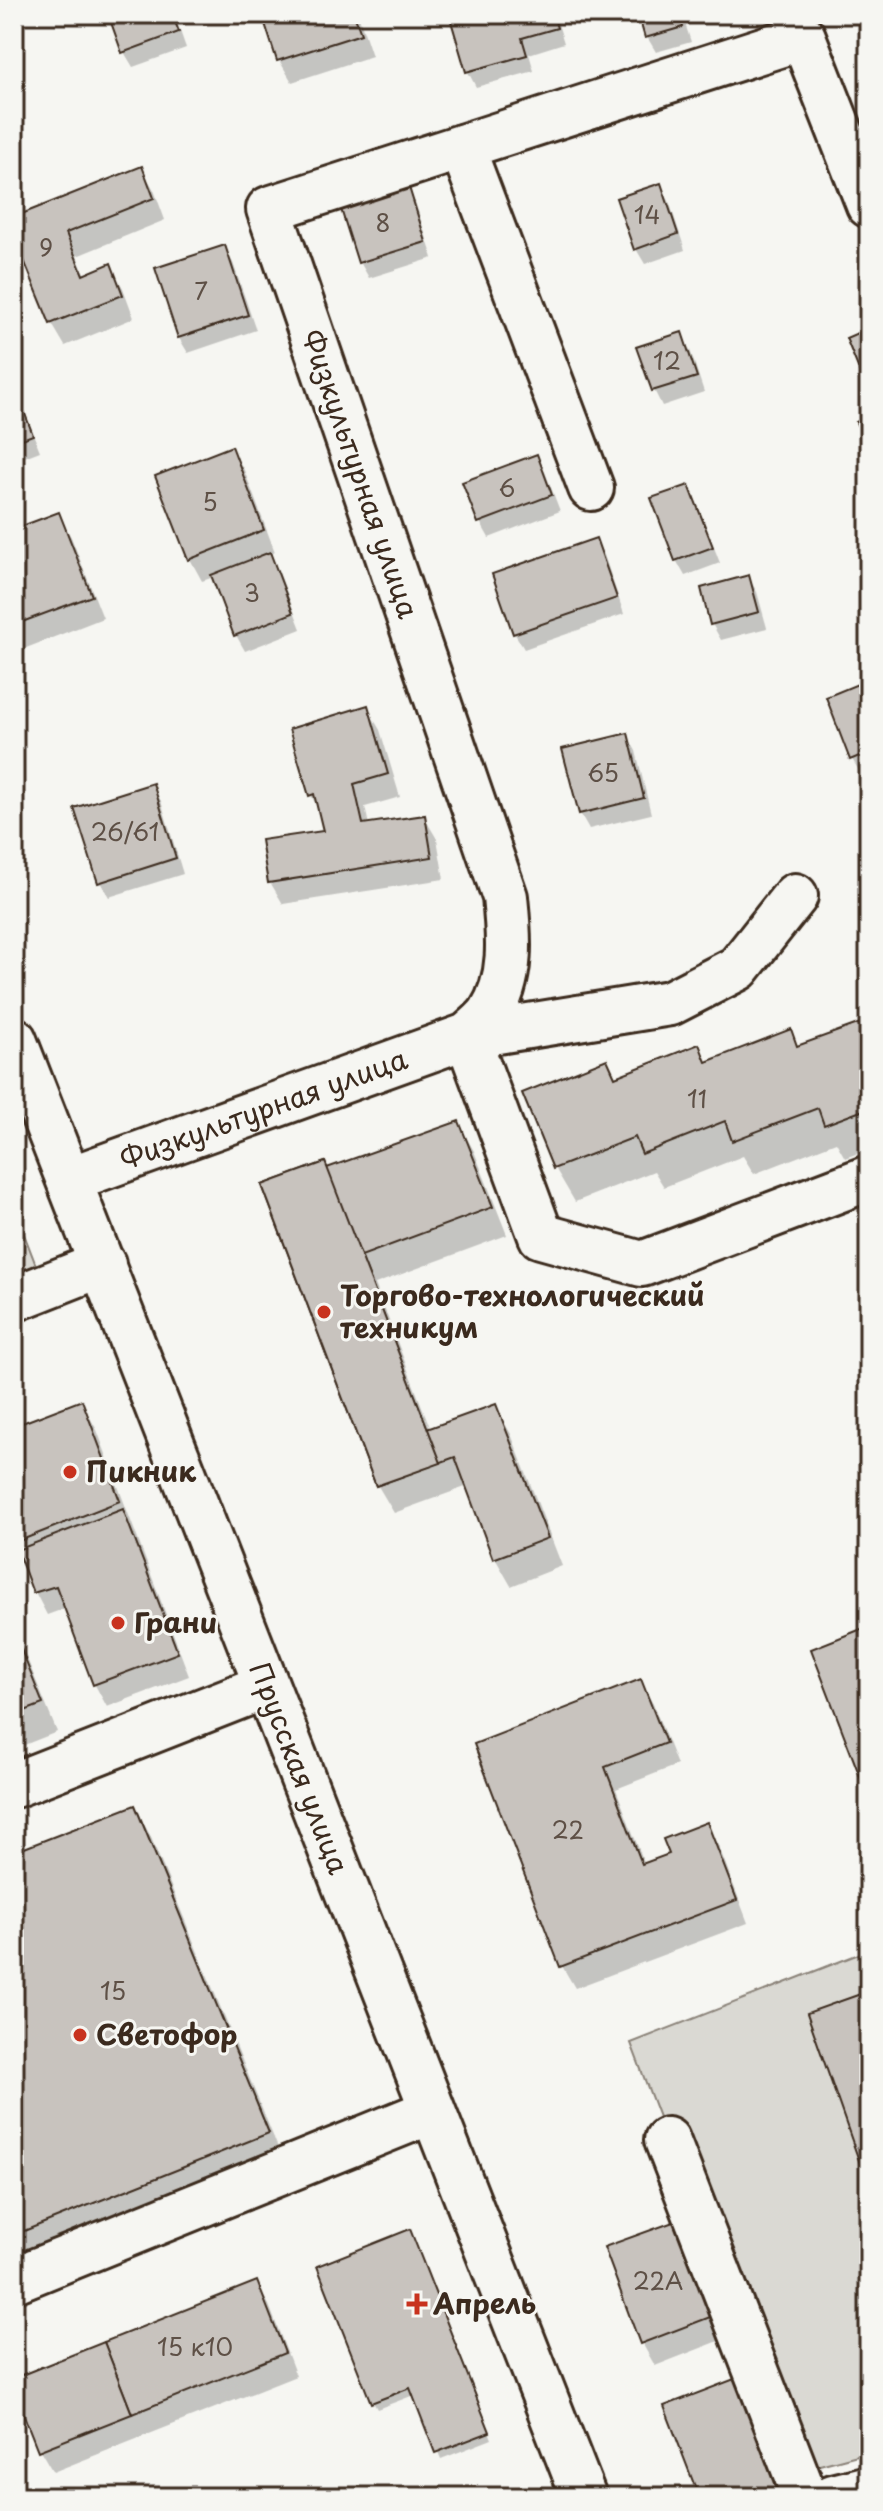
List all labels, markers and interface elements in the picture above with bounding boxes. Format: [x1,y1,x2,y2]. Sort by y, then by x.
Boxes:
house number: 14 [634,196,660,232]
house number: 8 [376,204,391,240]
house number: 9 [39,229,53,265]
house number: 7 [194,272,208,308]
street label: Физкультурная улица [292,323,431,624]
house number: 12 [653,342,681,378]
house number: 6 [499,469,515,505]
house number: 5 [202,483,218,519]
house number: 3 [244,574,260,610]
house number: 65 [587,754,619,790]
house number: 26/61 [91,813,159,849]
street label: Физкультурная улица [114,1036,413,1179]
house number: 11 [687,1080,707,1116]
place label: Торгово-технологический техникум [340,1273,705,1348]
marker: Торгово-технологический техникум [315,1303,333,1321]
place label: Пикник [86,1449,196,1492]
marker: Пикник [61,1463,79,1481]
place label: Грани [134,1600,217,1643]
marker: Грани [109,1614,127,1632]
street label: Прусская улица [239,1655,361,1880]
house number: 22 [552,1811,584,1847]
house number: 15 [100,1972,126,2008]
place label: Светофор [96,2012,237,2055]
marker: Светофор [71,2026,89,2044]
house number: 22А [633,2262,683,2298]
place label: Апрель [432,2281,536,2324]
marker: Апрель [408,2295,426,2313]
house number: 15 к10 [157,2328,233,2364]

